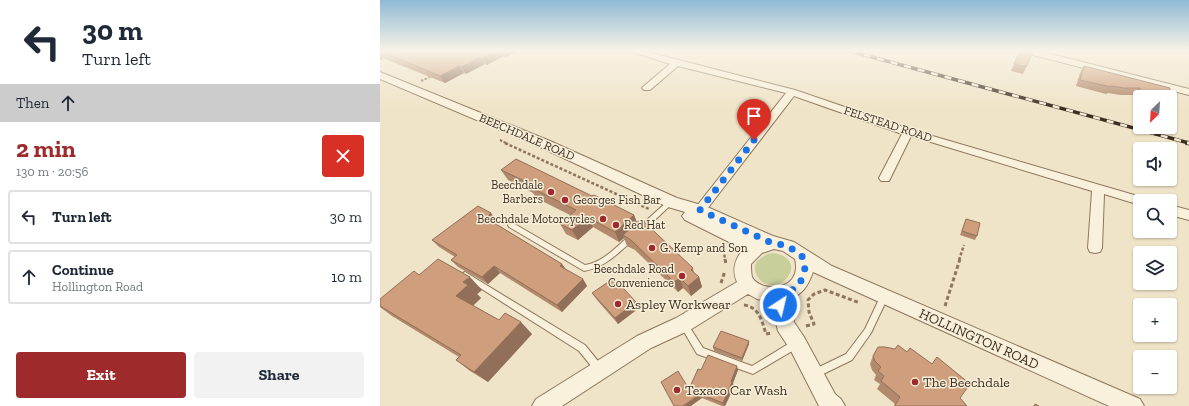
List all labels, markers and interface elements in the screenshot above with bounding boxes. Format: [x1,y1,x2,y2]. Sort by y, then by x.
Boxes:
text: 30 m [82,14,143,47]
icon: left [16,16,68,68]
text: Turn left [82,48,151,70]
north arrow [1133,90,1177,134]
map controls [1133,90,1177,394]
icon: ahead [57,92,79,114]
text: Then [16,94,49,112]
pin [737,99,771,140]
street label: FELSTEAD ROAD [842,103,934,145]
icon: arrive [743,105,765,127]
street label: BEECHDALE ROAD [477,111,577,163]
text: 2 min [16,134,76,163]
button: close [322,135,364,177]
button: sound [1133,142,1177,186]
text: 130 m · 20:56 [16,164,88,179]
place label: Beechdale Barbers [491,178,543,206]
marker: Beechdale Barbers [546,187,556,197]
place label: Georges Fish Bar [573,193,661,207]
button: search [1133,194,1177,238]
marker: Georges Fish Bar [560,195,570,205]
icon: left [18,206,40,228]
text: Turn left [52,208,112,226]
text: 30 m [330,208,362,226]
place label: Beechdale Motorcycles [477,212,595,226]
marker: Beechdale Motorcycles [598,214,608,224]
place label: Red Hat [624,218,666,232]
marker: Red Hat [611,220,621,230]
place label: G. Kemp and Son [660,241,748,255]
marker: G. Kemp and Son [647,243,657,253]
button: layers [1133,246,1177,290]
text: Continue [52,261,114,279]
place label: Beechdale Road Convenience [593,262,674,290]
icon: ahead [18,266,40,288]
text: 10 m [331,268,362,286]
marker: Beechdale Road Convenience [677,271,687,281]
text: Hollington Road [52,279,143,294]
position arrow [759,284,801,326]
place label: Aspley Workwear [626,296,731,313]
button: + [1133,298,1177,342]
marker: Aspley Workwear [613,299,623,309]
street label: HOLLINGTON ROAD [916,305,1042,373]
button: − [1133,350,1177,394]
button: Exit [16,352,186,398]
button: Share [194,352,364,398]
place label: The Beechdale [923,374,1010,391]
marker: The Beechdale [910,377,920,387]
place label: Texaco Car Wash [685,382,788,399]
marker: Texaco Car Wash [672,385,682,395]

